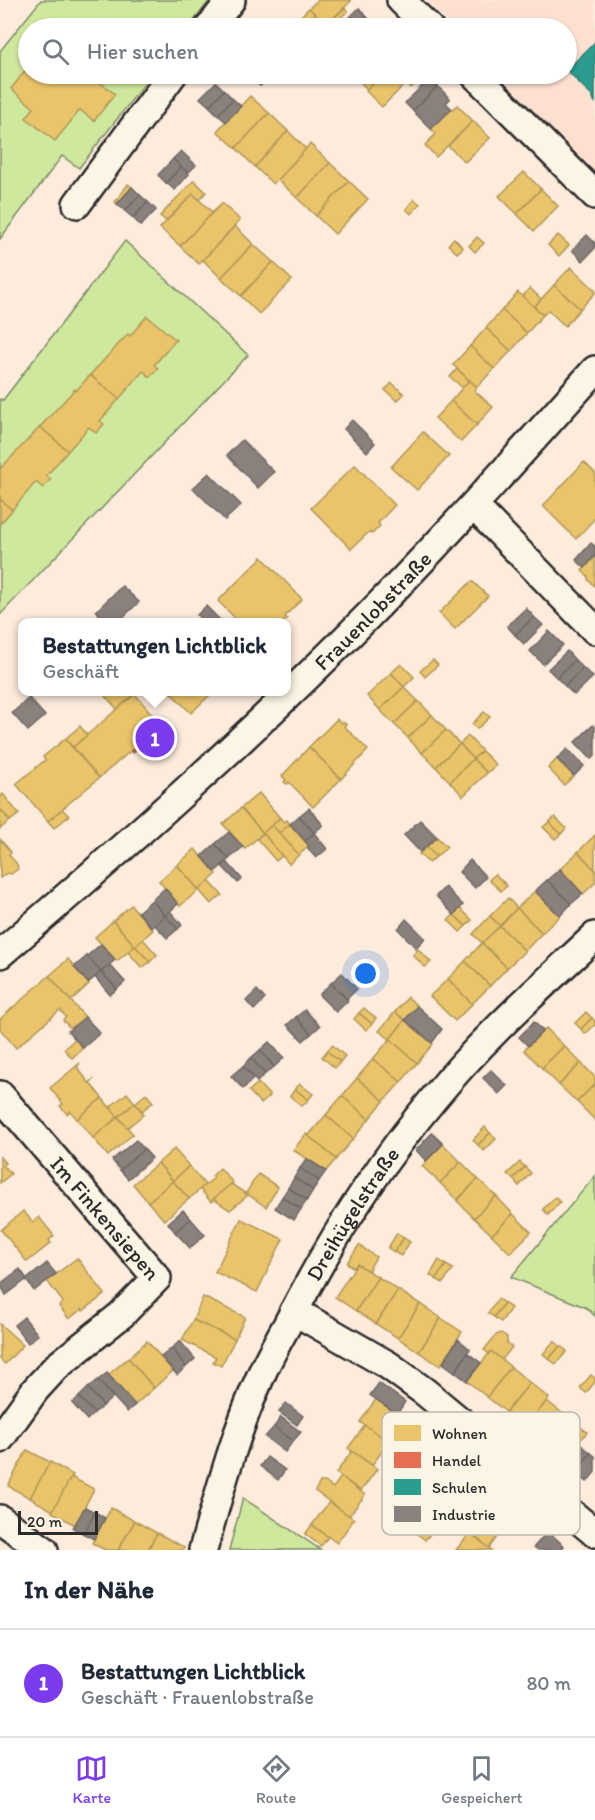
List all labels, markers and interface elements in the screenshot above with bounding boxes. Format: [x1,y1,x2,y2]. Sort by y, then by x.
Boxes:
search box [18,18,577,84]
icon: search [39,35,72,68]
text: Hier suchen [87,38,198,65]
street label: Frauenlobstraße [309,546,437,676]
popup [18,618,291,696]
text: Bestattungen Lichtblick [42,632,267,659]
text: Geschäft [42,659,120,683]
pin: 1 [136,716,174,760]
your location [351,959,380,988]
street label: Dreihügelstraße [300,1142,405,1285]
street label: Im Finkensiepen [44,1151,166,1286]
legend [382,1412,580,1535]
text: Wohnen [432,1424,487,1443]
text: Handel [432,1451,482,1470]
text: Schulen [432,1478,487,1497]
text: Industrie [432,1505,496,1524]
scale bar [18,1508,98,1536]
text: 20 m [27,1512,62,1531]
text: In der Nähe [24,1573,154,1605]
text: Bestattungen Lichtblick [81,1658,305,1685]
text: 1 [39,1671,48,1695]
text: 80 m [526,1671,571,1695]
text: Geschäft · Frauenlobstraße [81,1685,314,1709]
tab: Karte [73,1752,111,1807]
tab: Route [256,1752,296,1807]
tab: Gespeichert [441,1752,522,1807]

